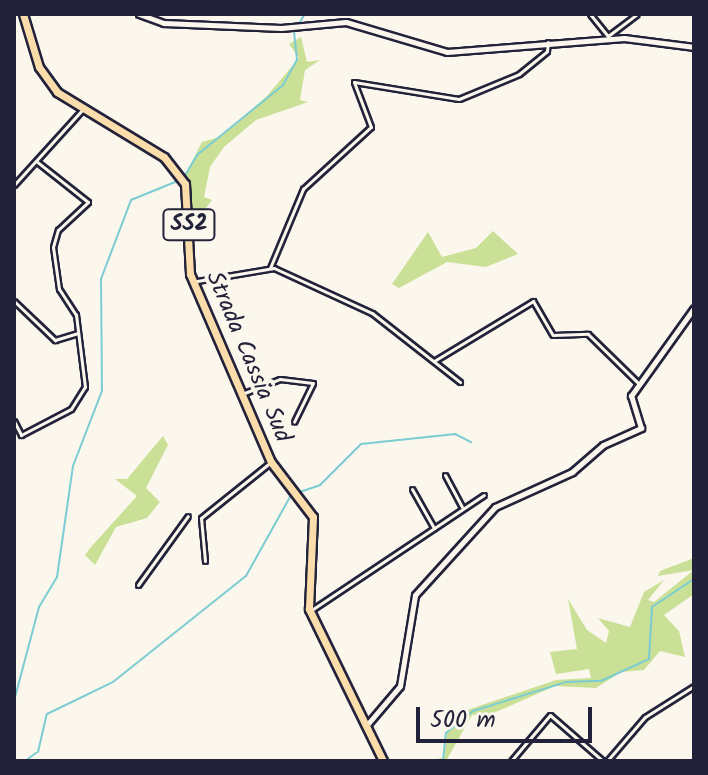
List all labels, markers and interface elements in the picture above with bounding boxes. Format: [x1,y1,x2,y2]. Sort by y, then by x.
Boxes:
road number: SS2 [161,207,217,243]
street label: Strada Cassia Sud [199,267,297,447]
scale bar [420,691,596,741]
text: 500 m [430,701,496,740]

